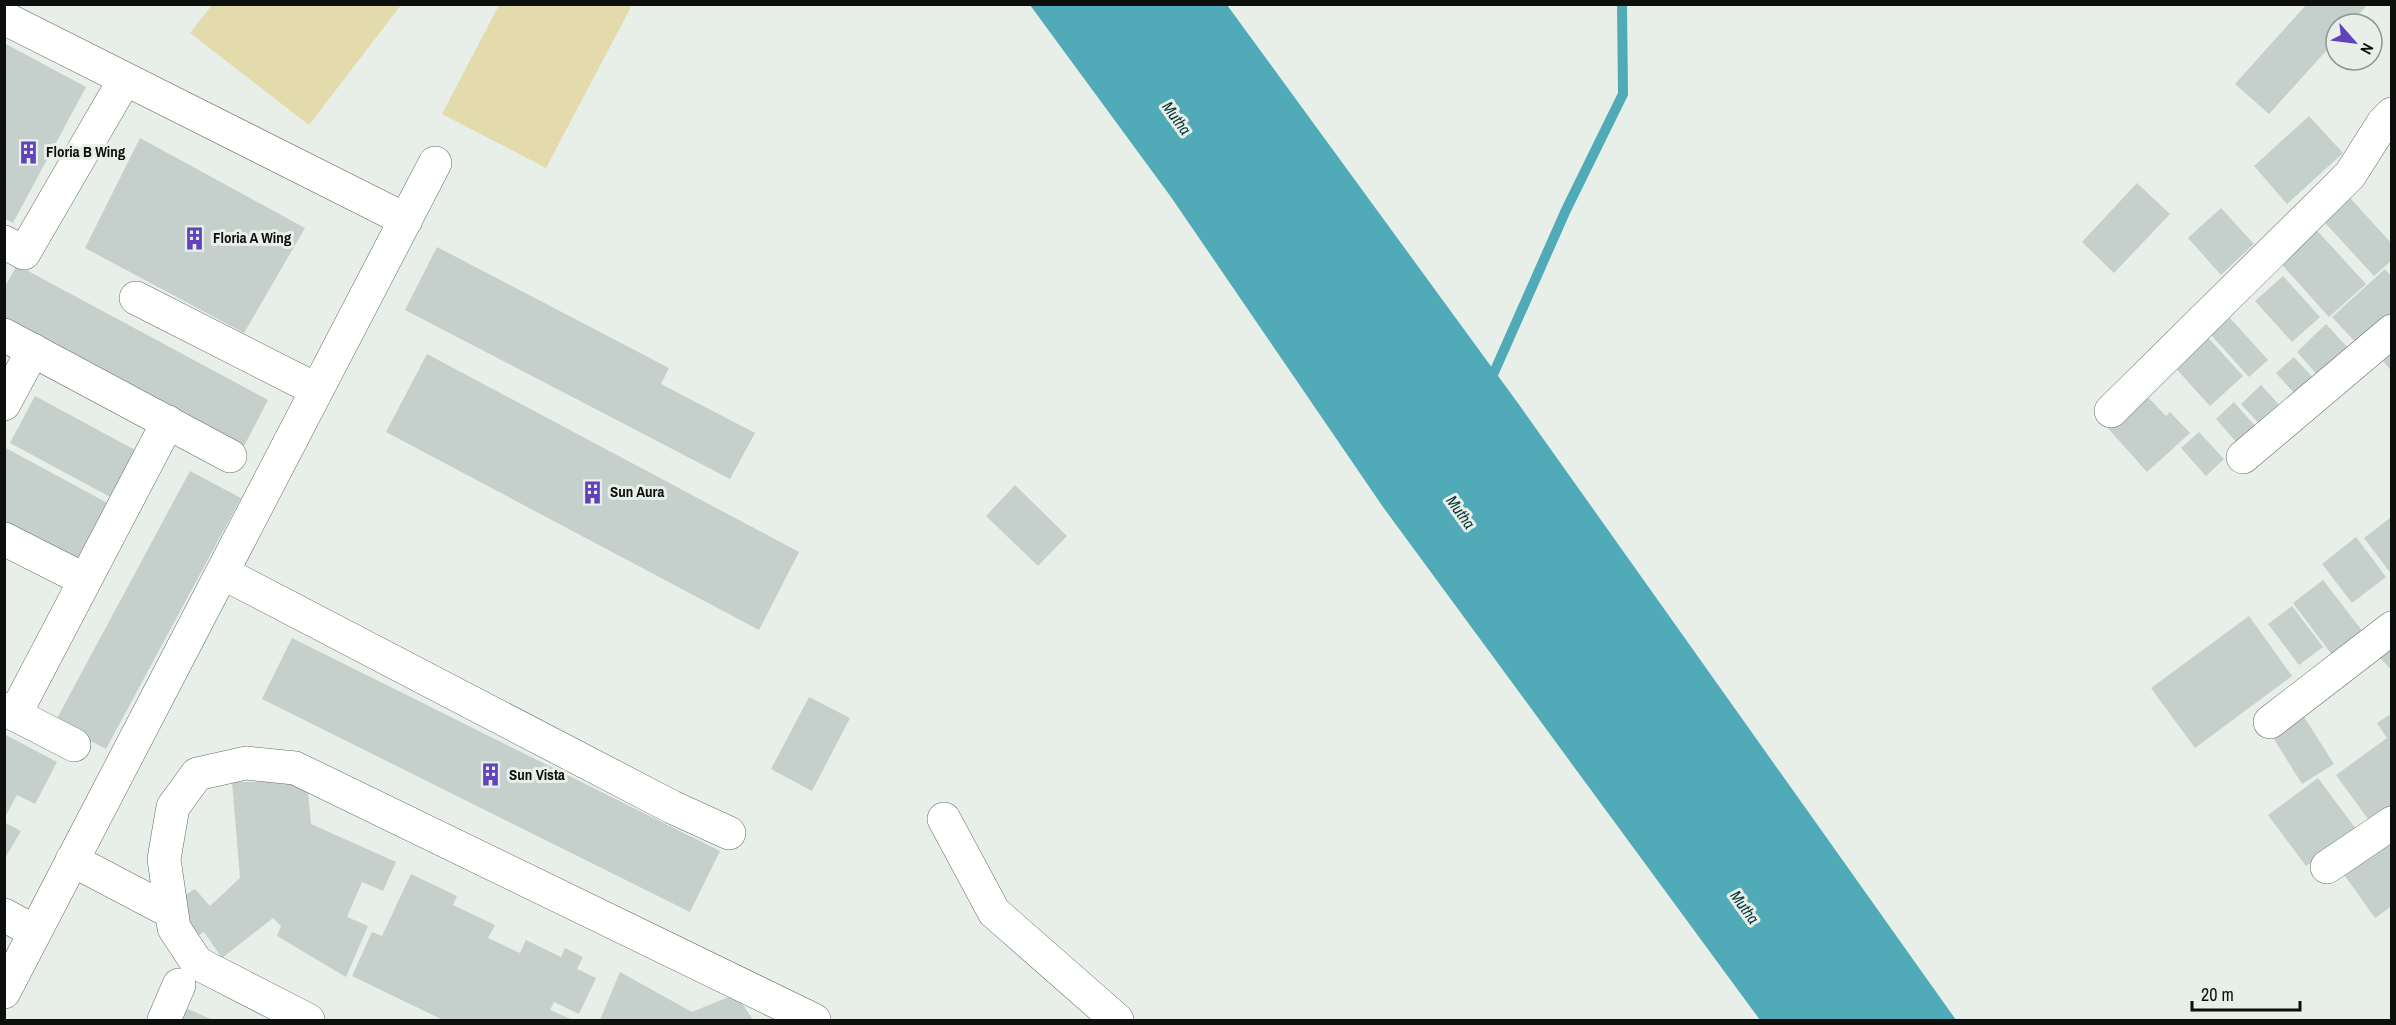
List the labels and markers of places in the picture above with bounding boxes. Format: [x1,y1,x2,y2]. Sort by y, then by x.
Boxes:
building icon: Floria B Wing [15,139,41,165]
place label: Floria B Wing [46,141,126,162]
building icon: Floria A Wing [182,225,208,251]
place label: Floria A Wing [213,227,292,248]
building icon: Sun Aura [579,479,605,505]
place label: Sun Aura [610,481,664,502]
building icon: Sun Vista [478,762,504,788]
place label: Sun Vista [509,764,565,785]

